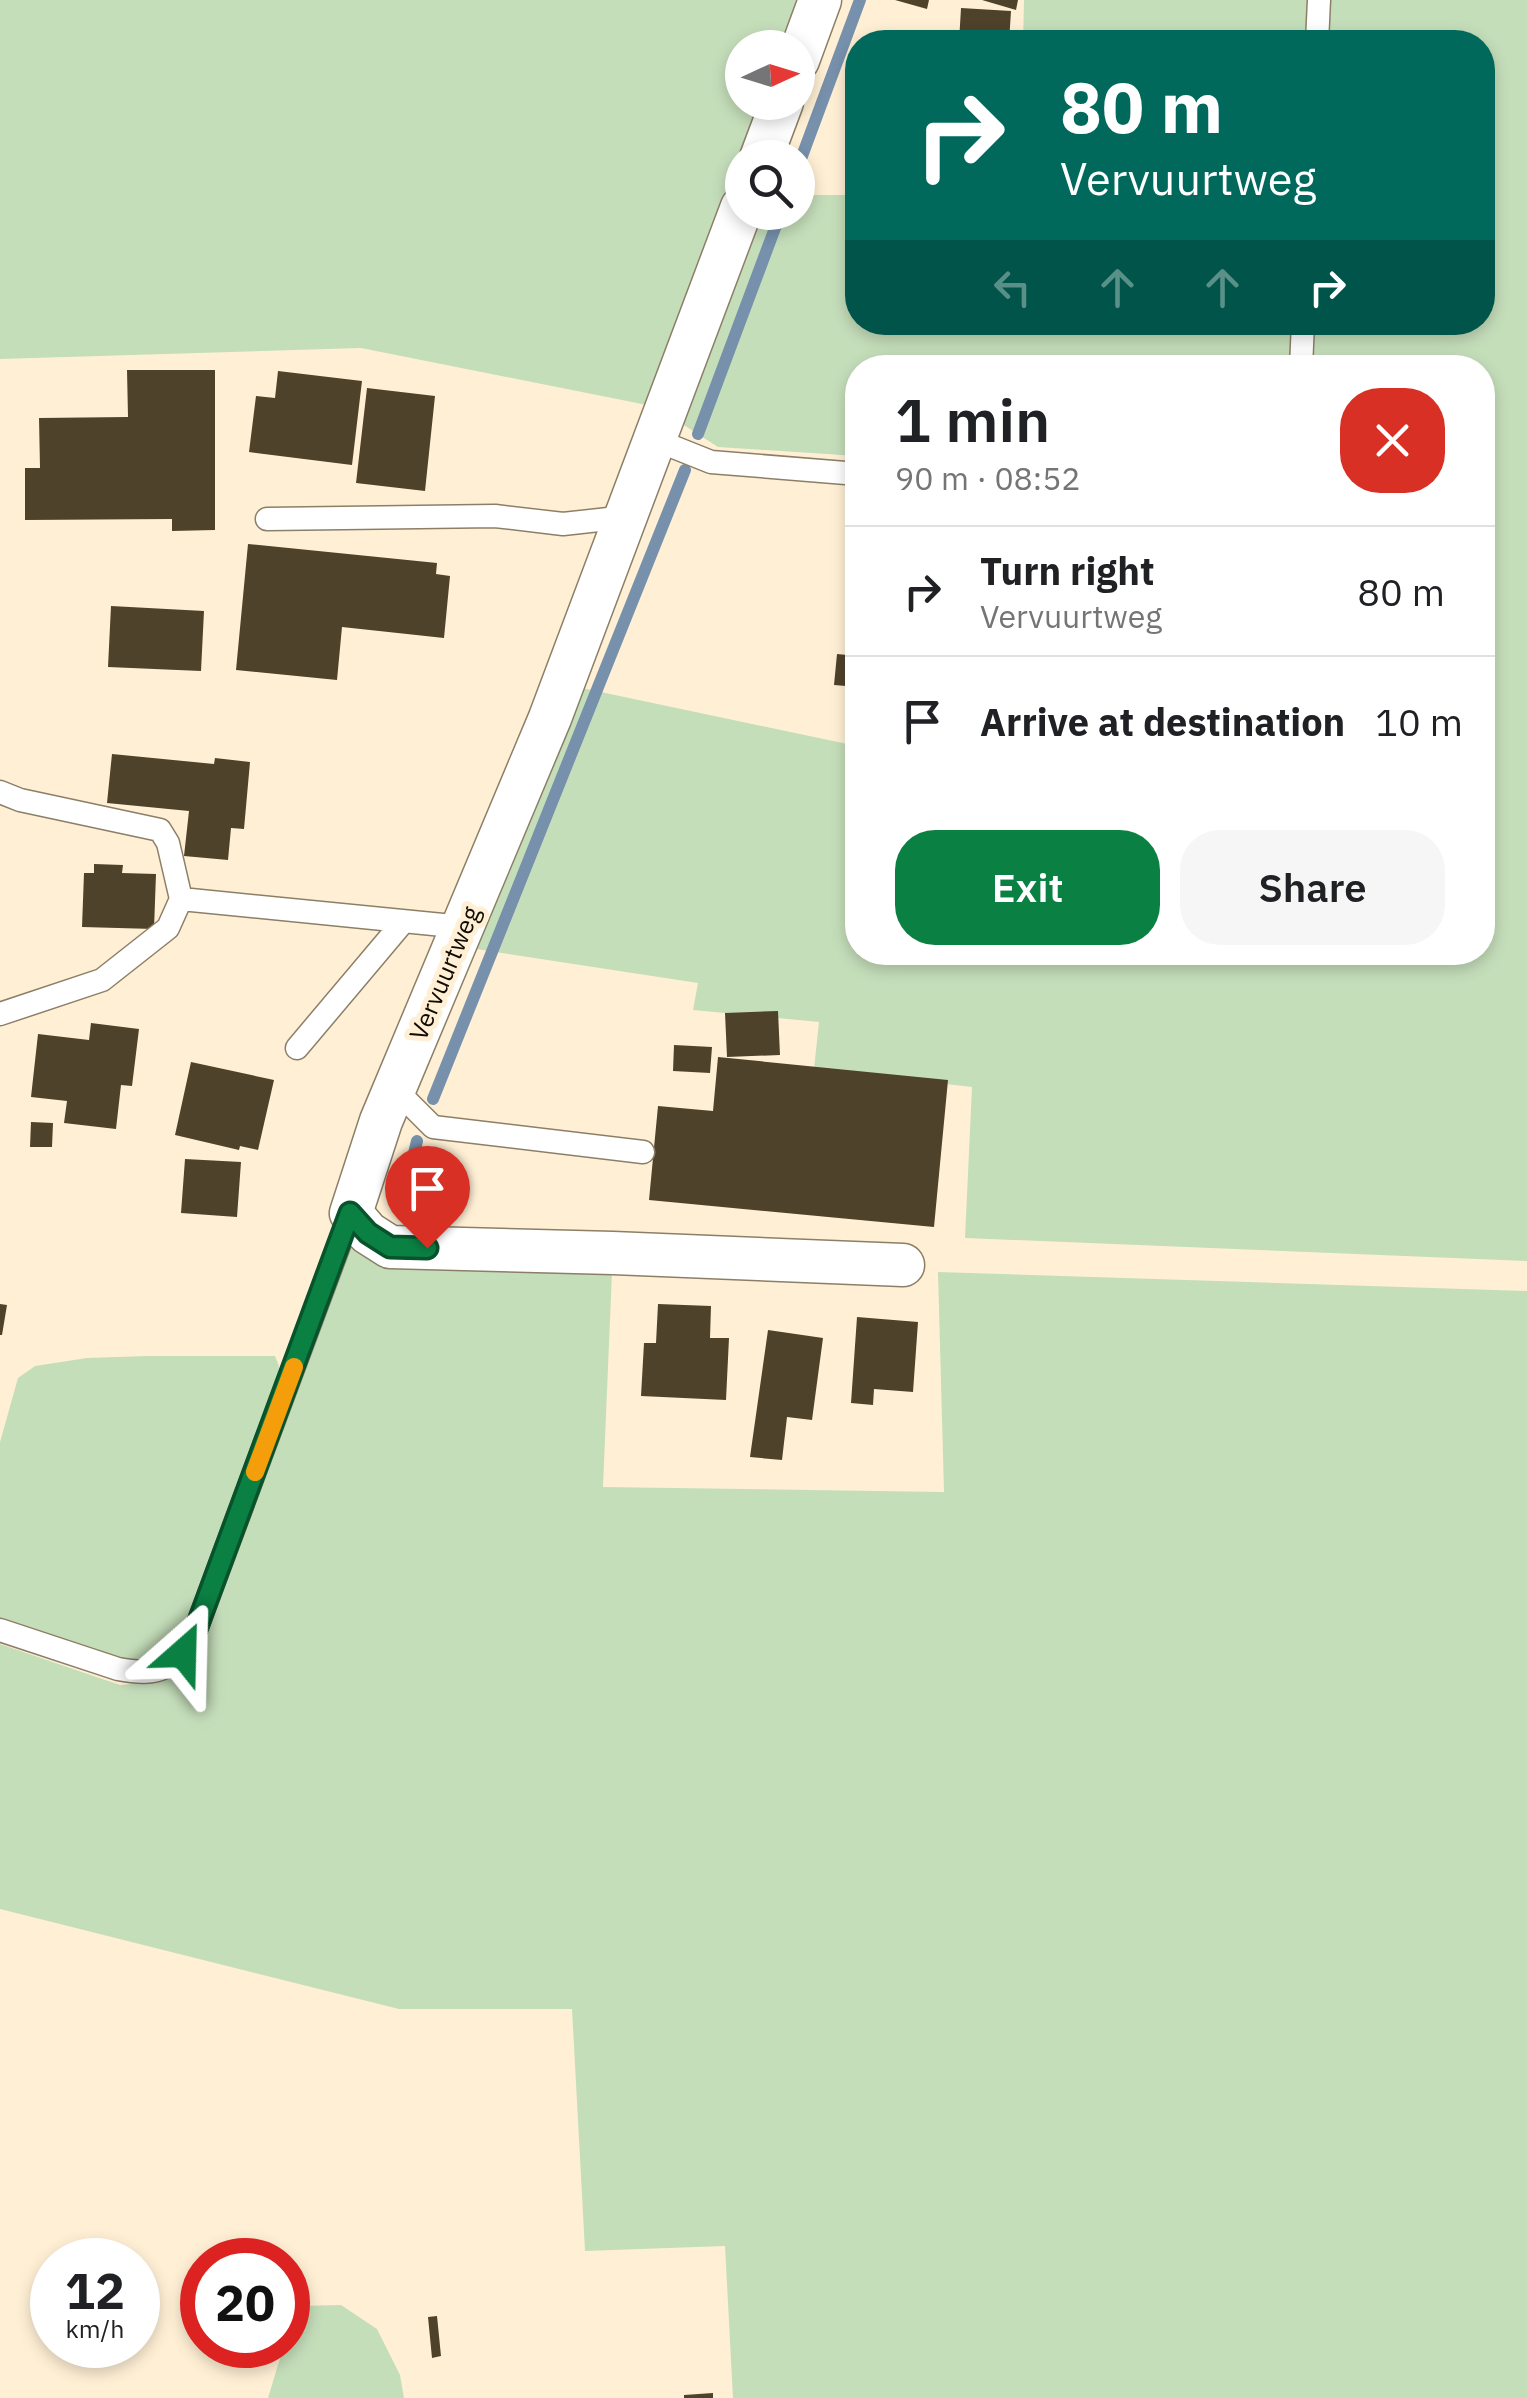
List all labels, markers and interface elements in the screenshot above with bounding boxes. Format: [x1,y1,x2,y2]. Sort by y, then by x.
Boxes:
north arrow [725,30,815,120]
map controls [725,30,815,230]
text: 80 m [1060,61,1223,152]
icon: right [895,70,1025,200]
button: search [725,140,815,230]
text: Vervuurtweg [1060,149,1316,207]
icon: left [985,260,1040,315]
icon: ahead [1090,260,1145,315]
icon: ahead [1195,260,1250,315]
icon: right [1300,260,1355,315]
text: 1 min [895,380,1050,459]
button: close [1340,388,1445,493]
text: 90 m · 08:52 [895,457,1081,499]
text: Turn right [980,546,1155,595]
icon: right [895,564,950,619]
text: 80 m [1357,567,1445,616]
text: Vervuurtweg [980,595,1162,637]
icon: arrive [895,694,950,749]
text: Arrive at destination [980,697,1345,746]
text: 10 m [1375,697,1463,746]
button: Exit [895,830,1160,945]
button: Share [1180,830,1445,945]
street label: Vervuurtweg [401,901,487,1045]
pin [385,1146,470,1249]
icon: arrive [400,1161,455,1216]
position arrow [131,1601,235,1705]
speed limit sign: 20 [180,2238,310,2368]
text: 12 [65,2258,125,2323]
text: km/h [66,2312,124,2345]

